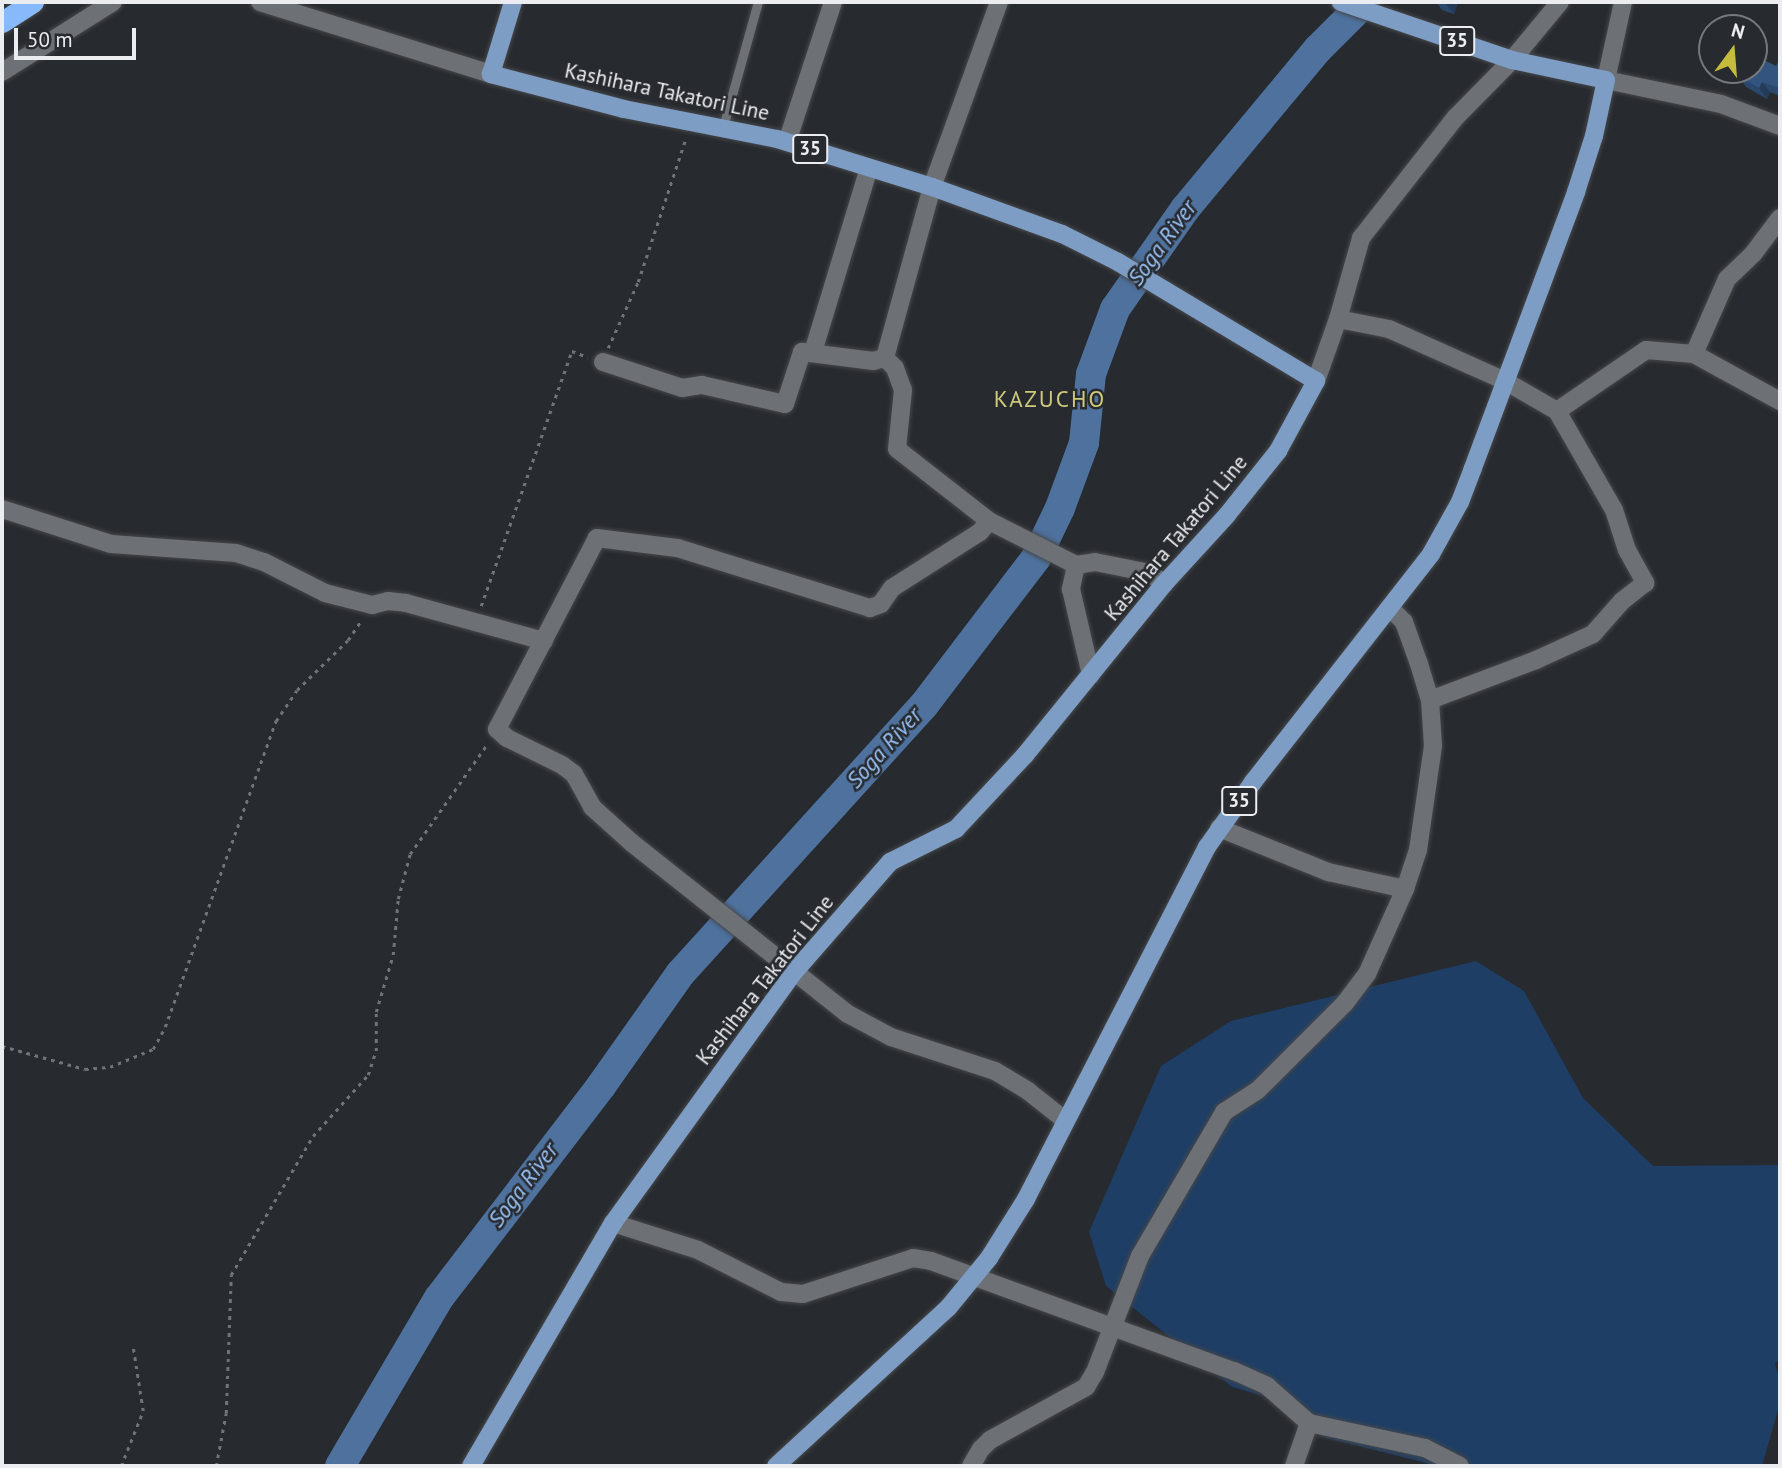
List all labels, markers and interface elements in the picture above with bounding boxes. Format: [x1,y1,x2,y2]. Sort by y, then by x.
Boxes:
scale bar [18,14,140,58]
north arrow [1698,14,1768,84]
text: N [1729,17,1748,44]
road number: 35 [1438,25,1476,56]
text: 50 m [27,26,73,53]
street label: Kashihara Takatori Line [562,58,772,126]
road number: 35 [791,134,829,164]
water label: Soga River [1122,195,1202,291]
district label: KAZUCHO [995,385,1105,413]
street label: Kashihara Takatori Line [1099,450,1253,626]
water label: Soga River [841,702,927,794]
road number: 35 [1220,786,1258,816]
street label: Kashihara Takatori Line [691,890,839,1070]
water label: Soga River [482,1137,564,1233]

